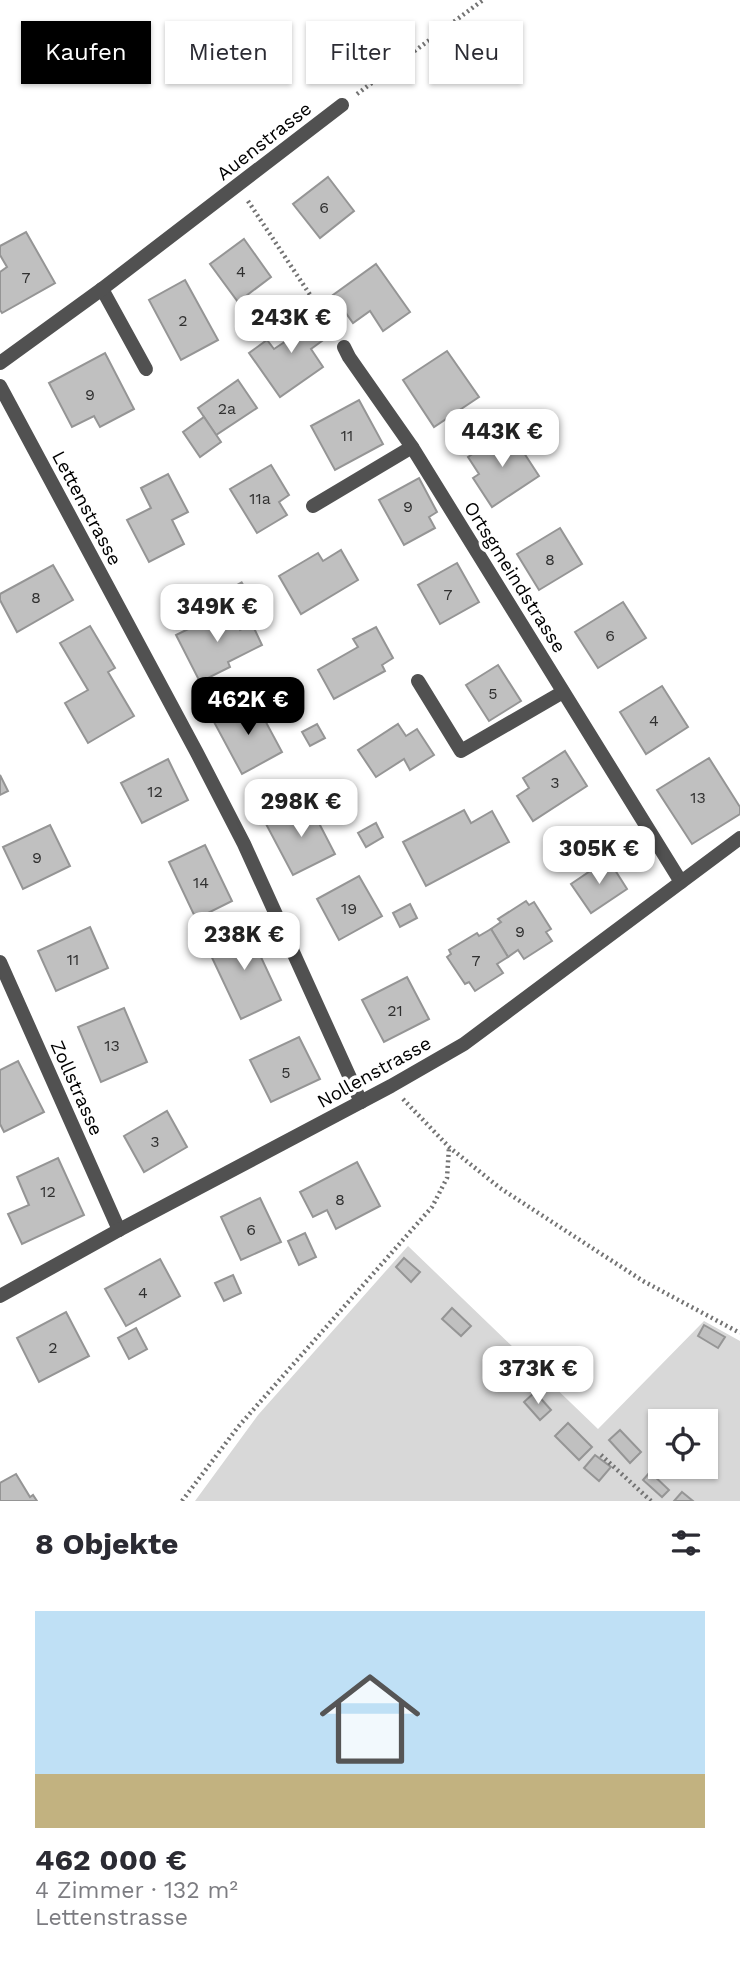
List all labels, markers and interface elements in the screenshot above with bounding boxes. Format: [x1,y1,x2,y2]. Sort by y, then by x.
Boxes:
chip: Kaufen [21,21,151,84]
chip: Mieten [165,21,292,84]
chip: Filter [306,21,415,84]
chip: Neu [429,21,523,84]
street label: Auenstrasse [212,97,316,185]
house number: 6 [319,198,329,217]
house number: 4 [236,262,246,281]
house number: 7 [22,268,31,287]
pin: 243K € [234,296,348,355]
text: 243K € [251,304,331,331]
house number: 2 [178,311,188,330]
house number: 9 [85,385,95,404]
house number: 2a [218,399,236,418]
pin: 443K € [445,410,559,469]
text: 443K € [461,418,543,445]
house number: 11 [341,426,353,445]
street label: Lettenstrasse [47,447,127,569]
house number: 11a [249,489,271,508]
house number: 9 [403,497,413,516]
street label: Ortsgmeindstrasse [459,497,571,657]
house number: 8 [545,550,555,569]
pin: 349K € [160,584,274,644]
house number: 7 [444,585,453,604]
house number: 8 [31,588,41,607]
text: 349K € [176,593,258,620]
house number: 6 [605,626,615,645]
pin: 462K € [191,678,305,737]
house number: 5 [488,684,498,703]
text: 462K € [207,686,289,713]
house number: 4 [649,711,659,730]
house number: 3 [550,773,560,792]
pin: 298K € [244,780,358,839]
house number: 12 [147,782,163,801]
text: 298K € [261,788,341,815]
house number: 13 [690,788,706,807]
pin: 305K € [542,826,656,886]
text: 305K € [559,835,639,862]
house number: 9 [32,848,42,867]
house number: 14 [193,873,209,892]
house number: 19 [341,899,357,918]
pin: 238K € [187,912,301,972]
text: 238K € [204,921,284,948]
house number: 9 [515,922,525,941]
house number: 11 [67,950,79,969]
house number: 7 [472,951,481,970]
house number: 21 [387,1001,403,1020]
street label: Nollenstrasse [313,1031,435,1113]
house number: 13 [104,1036,120,1055]
street label: Zollstrasse [46,1037,108,1139]
house number: 5 [281,1063,291,1082]
house number: 3 [150,1132,160,1151]
house number: 12 [40,1182,56,1201]
house number: 8 [335,1190,345,1209]
house number: 6 [246,1220,256,1239]
house number: 4 [138,1283,148,1302]
house number: 2 [48,1338,58,1357]
pin: 373K € [481,1346,595,1406]
text: 373K € [498,1355,578,1382]
map controls [648,1409,718,1479]
button: locate [648,1409,718,1479]
icon: filters [667,1524,705,1562]
text: 8 Objekte [35,1526,179,1561]
icon: home [307,1656,433,1782]
text: 462 000 € [35,1842,187,1877]
text: 4 Zimmer · 132 m² [35,1877,238,1904]
text: Lettenstrasse [35,1904,188,1931]

